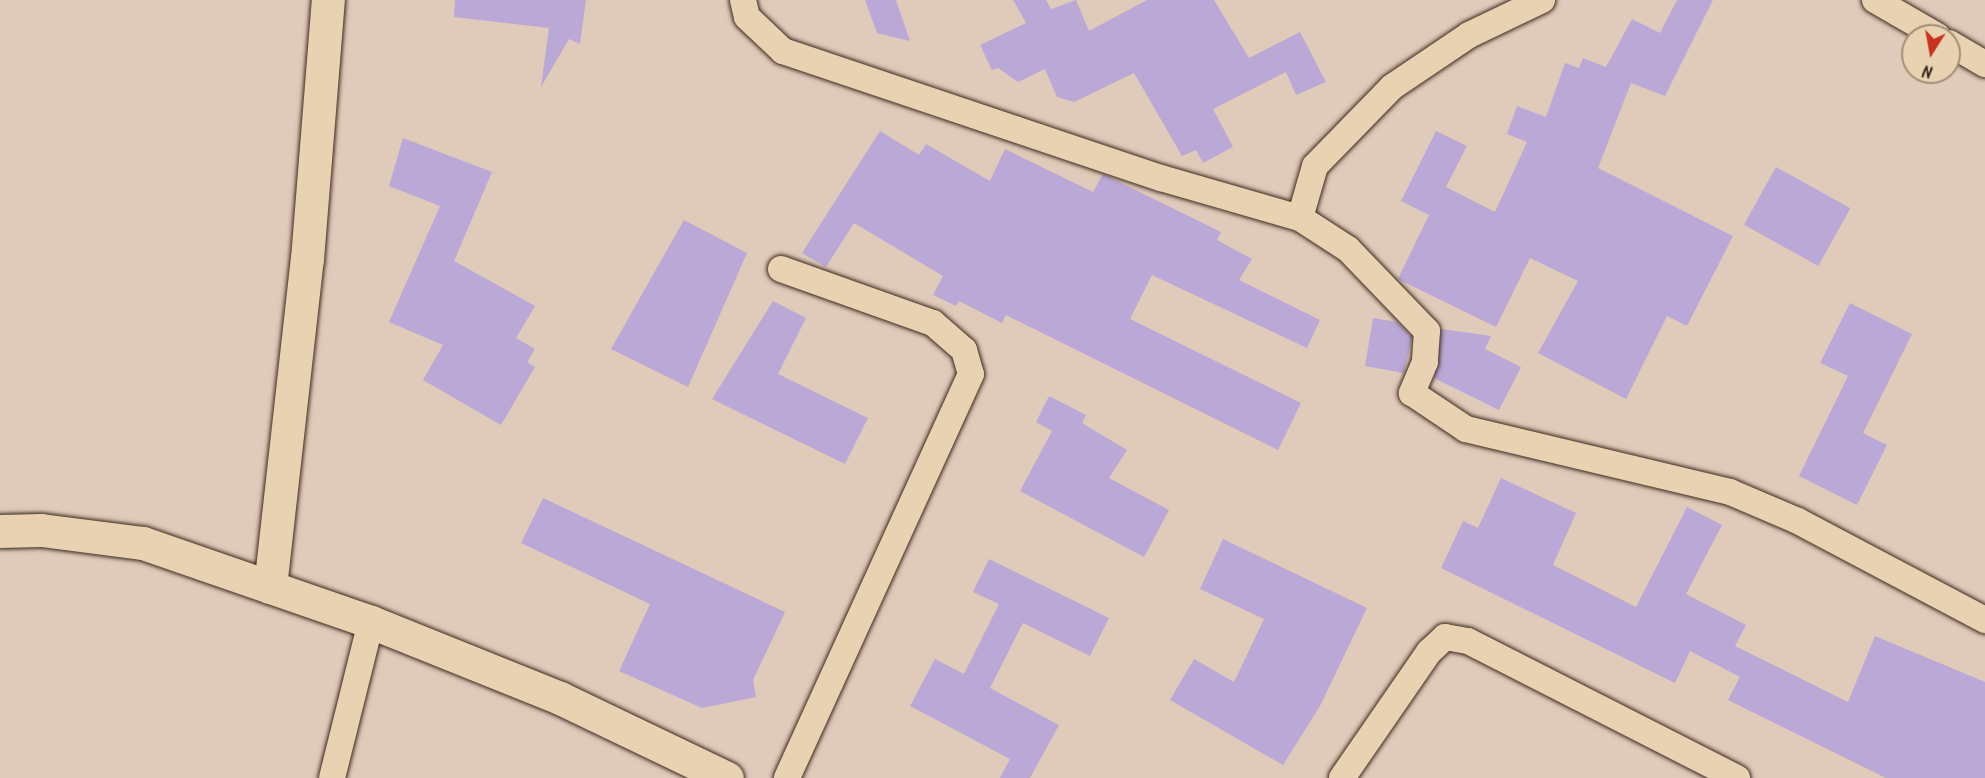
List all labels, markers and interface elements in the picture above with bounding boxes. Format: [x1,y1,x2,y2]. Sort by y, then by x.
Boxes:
north arrow [1901,24,1961,84]
text: N [1921,57,1935,83]

